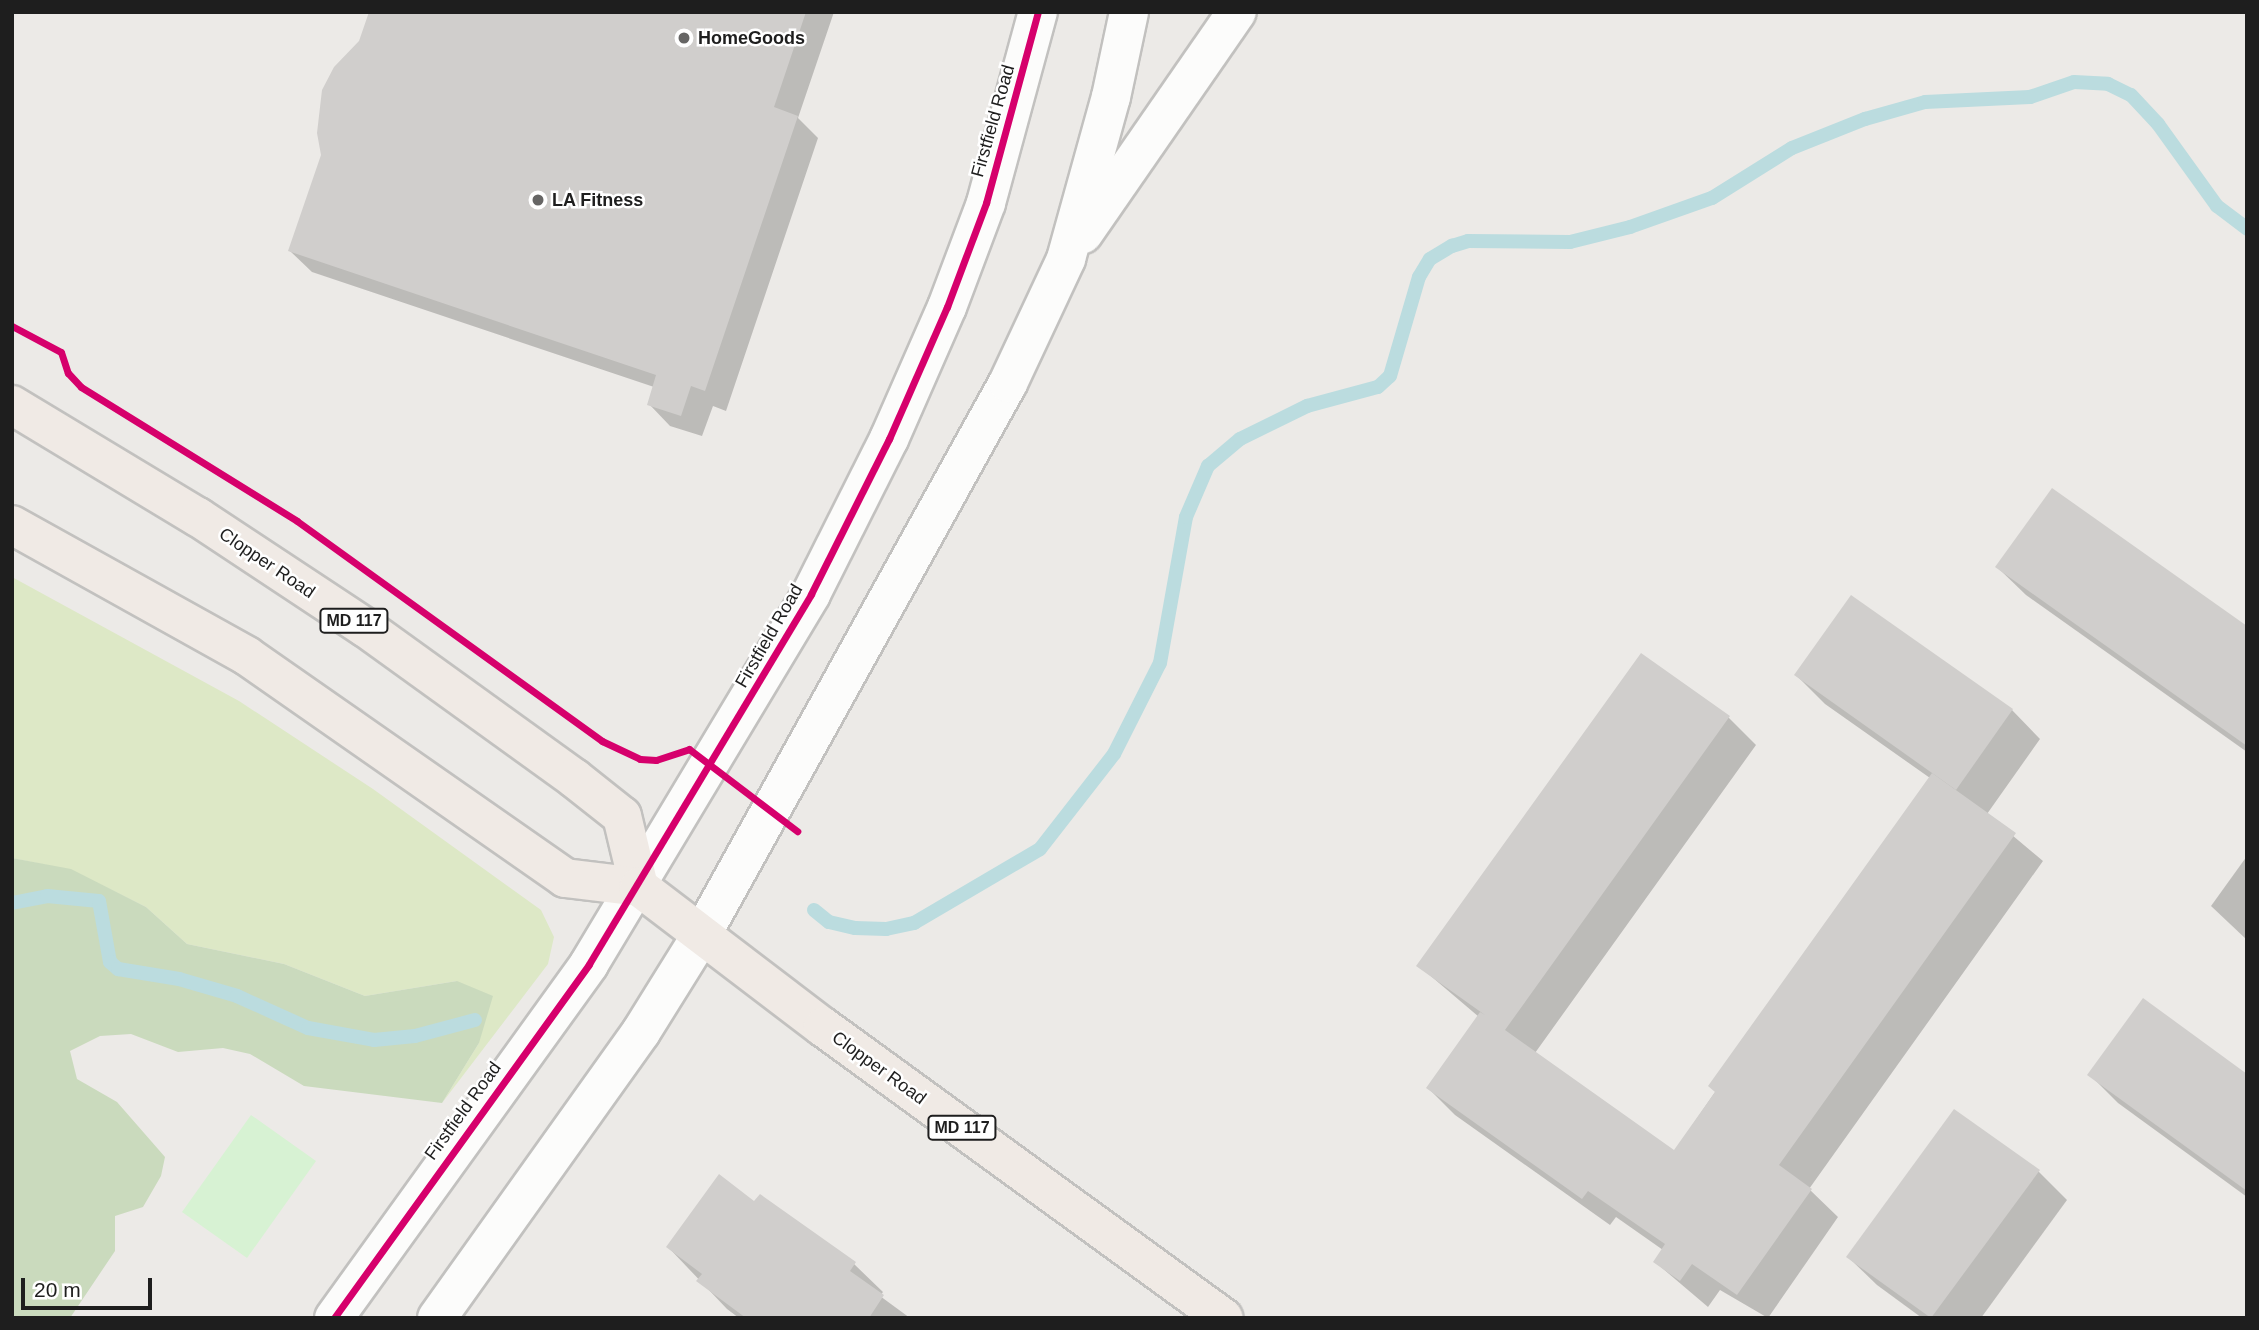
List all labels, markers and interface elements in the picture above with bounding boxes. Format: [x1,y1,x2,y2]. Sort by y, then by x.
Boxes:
place label: HomeGoods [698,27,805,49]
marker: HomeGoods [676,30,692,46]
street label: Firstfield Road [967,62,1019,180]
place label: LA Fitness [552,189,644,211]
marker: LA Fitness [530,192,546,208]
street label: Clopper Road [215,523,319,603]
street label: Firstfield Road [731,580,807,692]
road number: MD 117 [319,608,389,634]
street label: Clopper Road [828,1027,930,1109]
street label: Firstfield Road [420,1058,506,1164]
road number: MD 117 [927,1116,997,1140]
scale bar [24,1264,156,1308]
text: 20 m [34,1278,81,1301]

